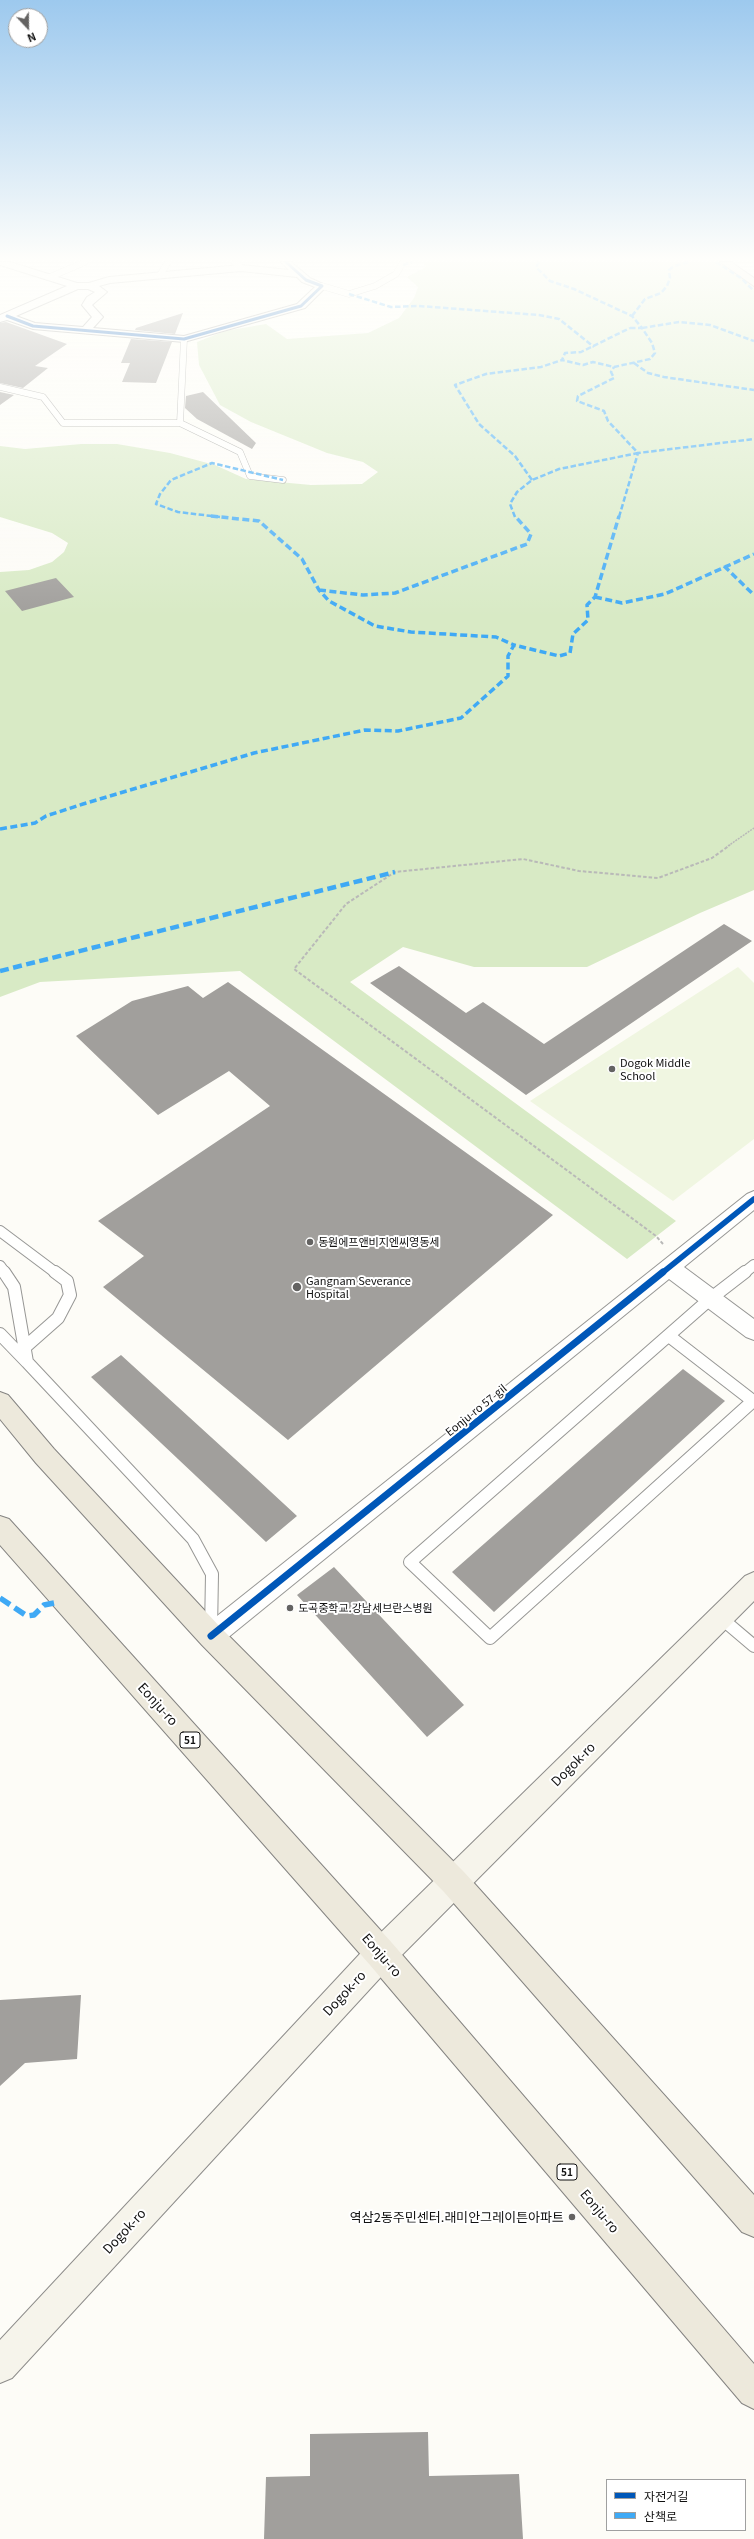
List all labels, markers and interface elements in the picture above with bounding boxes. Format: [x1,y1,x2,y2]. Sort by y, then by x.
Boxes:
north arrow [8,8,48,48]
text: N [25,29,39,47]
place label: Dogok Middle School [620,1056,690,1082]
marker: Dogok Middle School [607,1064,617,1074]
place label: 동원에프앤비지엔씨영동세 [318,1235,439,1249]
marker: 동원에프앤비지엔씨영동세 [305,1237,315,1247]
place label: Gangnam Severance Hospital [306,1274,411,1300]
marker: Gangnam Severance Hospital [291,1281,303,1293]
street label: Eonju-ro 57-gil [443,1381,509,1439]
place label: 도곡중학교.강남세브란스병원 [298,1601,433,1615]
marker: 도곡중학교.강남세브란스병원 [285,1603,295,1613]
street label: Eonju-ro [135,1679,181,1729]
road number: 51 [180,1732,200,1748]
street label: Dogok-ro [548,1739,598,1789]
street label: Eonju-ro [359,1930,405,1980]
street label: Dogok-ro [319,1967,369,2019]
road number: 51 [557,2164,577,2180]
street label: Eonju-ro [577,2186,623,2236]
street label: Dogok-ro [99,2205,149,2257]
place label: 역삼2동주민센터.래미안그레이튼아파트 [350,2209,564,2225]
marker: 역삼2동주민센터.래미안그레이튼아파트 [567,2212,577,2222]
legend [606,2479,746,2531]
text: 자전거길 [644,2487,688,2504]
text: 산책로 [644,2507,677,2524]

